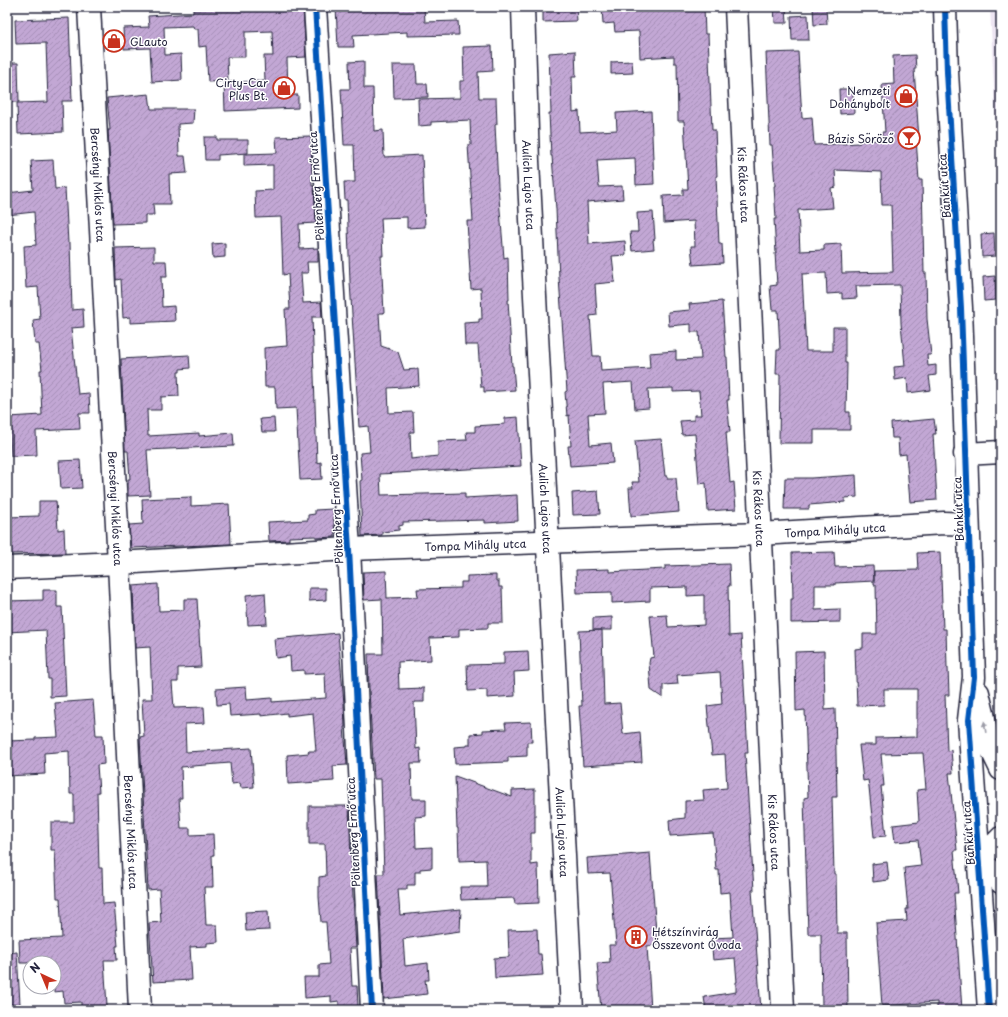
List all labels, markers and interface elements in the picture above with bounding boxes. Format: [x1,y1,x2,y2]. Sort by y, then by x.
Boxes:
shop icon: GLauto [101,28,127,54]
place label: GLauto [130,33,168,50]
place label: Cirty-Car Plus Bt. [215,74,268,104]
shop icon: Cirty-Car Plus Bt. [271,75,297,101]
place label: Nemzeti Dohánybolt [829,82,891,112]
shop icon: Nemzeti Dohánybolt [893,83,919,109]
bar icon: Bázis Söröző [896,125,922,151]
street label: Bercsényi Miklós utca [87,127,110,243]
street label: Pöltenberg Ernő utca [304,130,328,241]
place label: Bázis Söröző [827,130,894,147]
street label: Aulich Lajos utca [519,139,540,231]
street label: Kis Rákos utca [734,146,755,224]
street label: Bánkút utca [933,153,955,219]
street label: Bercsényi Miklós utca [104,450,128,566]
street label: Pöltenberg Ernő utca [325,454,347,564]
street label: Aulich Lajos utca [535,463,557,554]
street label: Kis Rákos utca [749,470,770,547]
street label: Bánkút utca [948,476,968,542]
street label: Tompa Mihály utca [784,518,887,541]
street label: Tompa Mihály utca [424,534,527,555]
one-way arrow [982,721,988,734]
street label: Bercsényi Miklós utca [120,774,143,890]
street label: Pöltenberg Ernő utca [342,777,364,887]
street label: Aulich Lajos utca [552,786,574,878]
street label: Kis Rákos utca [764,794,785,871]
street label: Bánkút utca [957,800,979,866]
place label: Hétszínvirág Összevont Óvoda [652,923,741,953]
building icon: Hétszínvirág Összevont Óvoda [623,924,649,950]
north arrow [22,955,62,995]
text: N [26,958,44,977]

